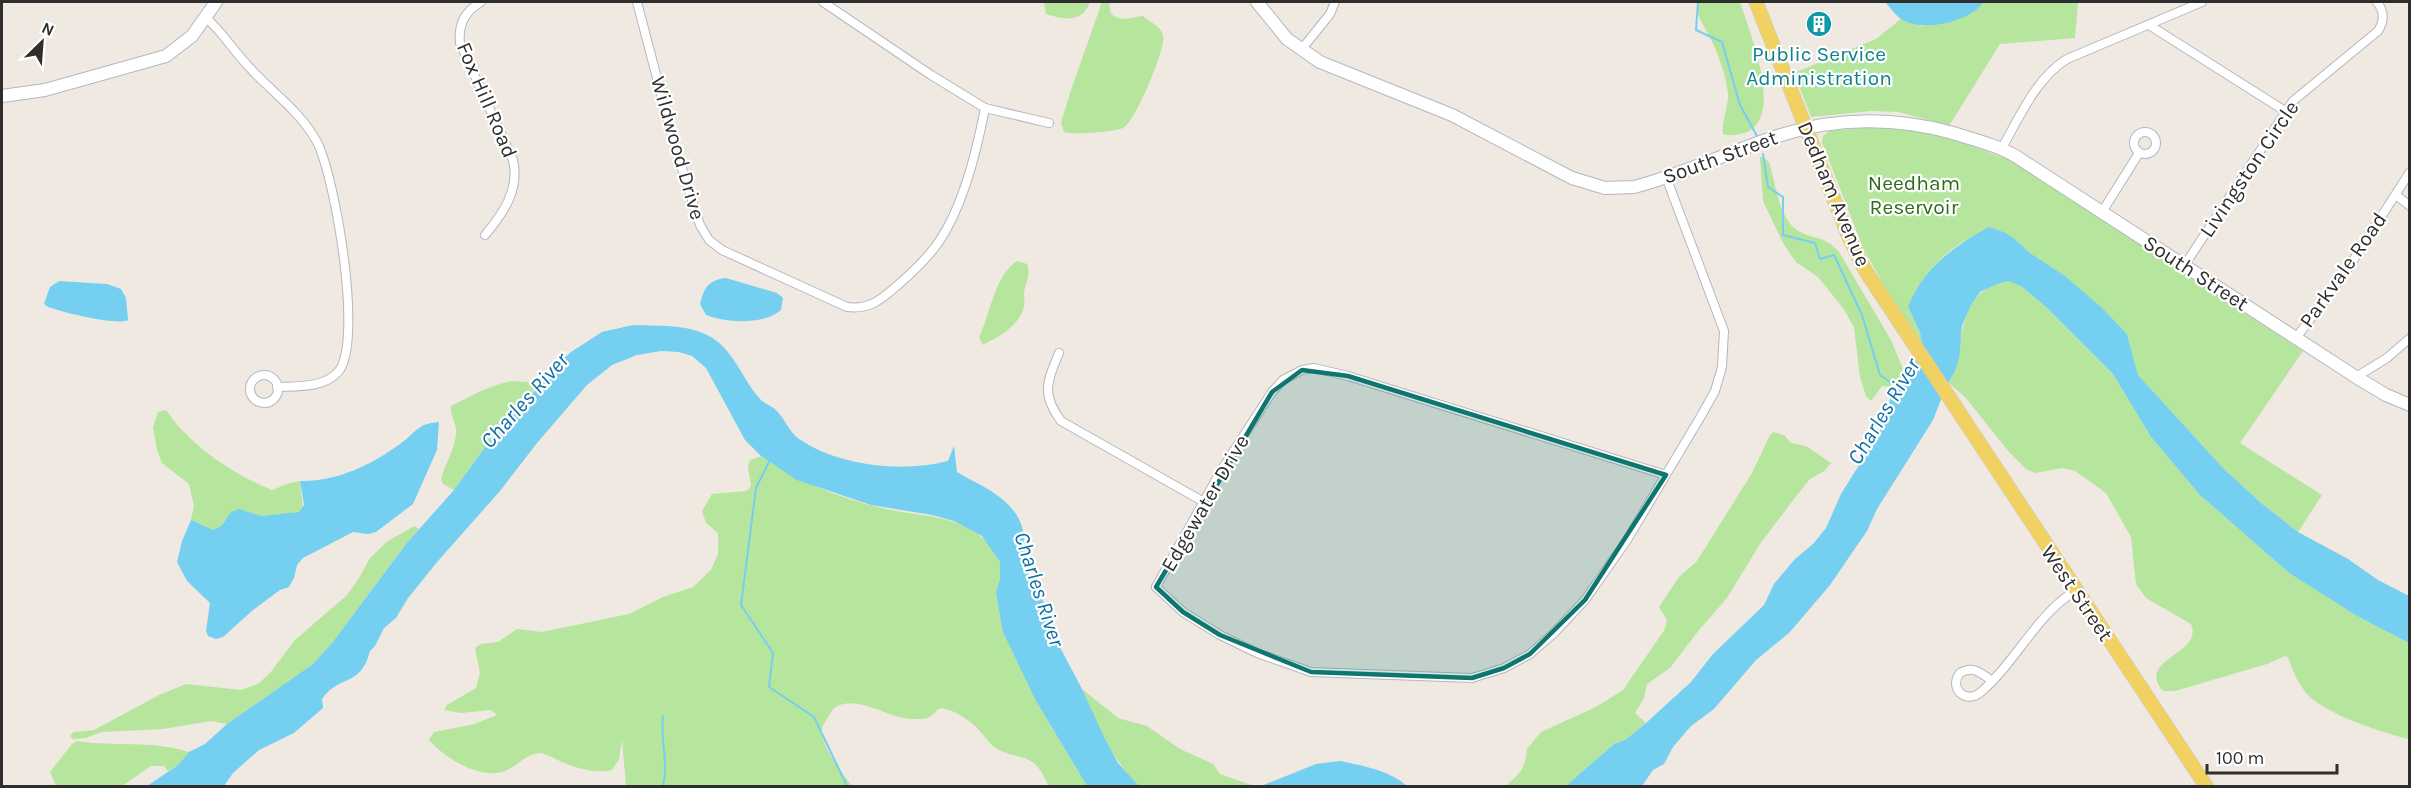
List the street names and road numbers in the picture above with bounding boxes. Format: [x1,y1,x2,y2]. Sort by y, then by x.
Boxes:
street label: Fox Hill Road [452,39,522,161]
street label: Wildwood Drive [646,74,710,222]
street label: Livingston Circle [2194,96,2304,242]
street label: Dedham Avenue [1793,118,1875,270]
street label: South Street [1659,125,1781,189]
street label: Parkvale Road [2295,208,2391,332]
street label: South Street [2139,230,2253,316]
street label: Edgewater Drive [1156,430,1254,576]
street label: West Street [2036,541,2118,646]

